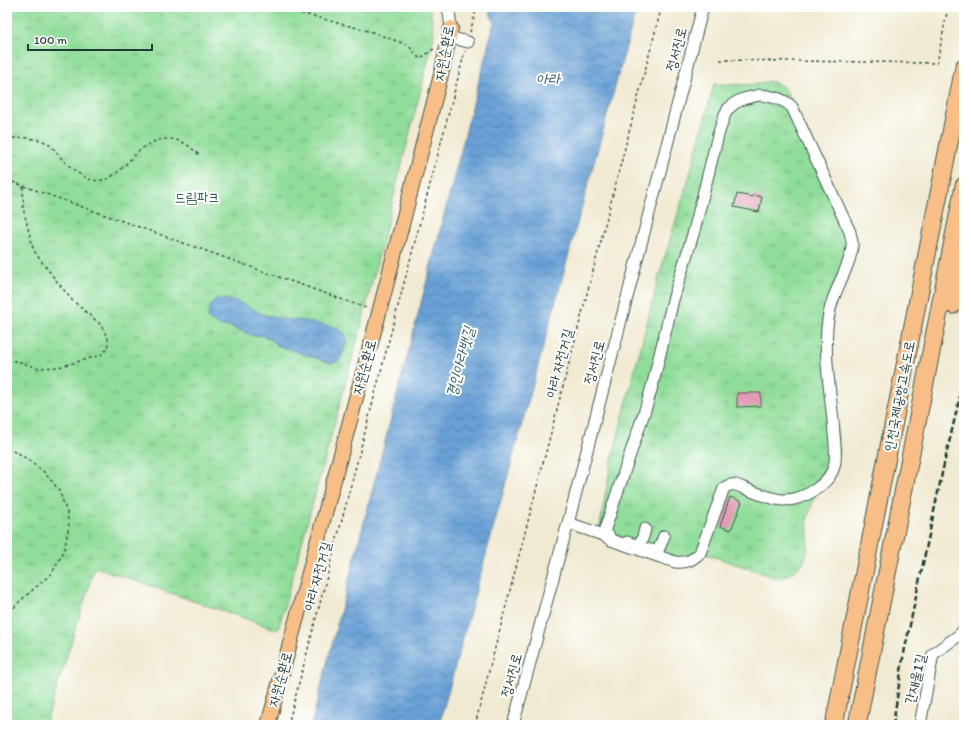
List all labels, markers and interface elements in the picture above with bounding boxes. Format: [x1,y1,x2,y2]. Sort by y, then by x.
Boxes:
street label: 자원순환로 [431,24,458,82]
street label: 정서진로 [662,25,691,73]
scale bar [28,26,152,52]
text: 100 m [34,33,67,47]
water label: 아라 [536,70,562,88]
park label: 드림파크 [174,189,220,206]
water label: 경인아라뱃길 [442,324,478,399]
street label: 아라 자전거길 [542,326,577,399]
street label: 자원순환로 [349,338,380,397]
street label: 정서진로 [580,338,609,386]
street label: 인천국제공항고속도로 [880,339,919,453]
street label: 아라 자전거길 [300,539,335,612]
street label: 자원순환로 [265,650,296,709]
street label: 정서진로 [497,651,526,699]
street label: 간재울1길 [901,651,930,706]

